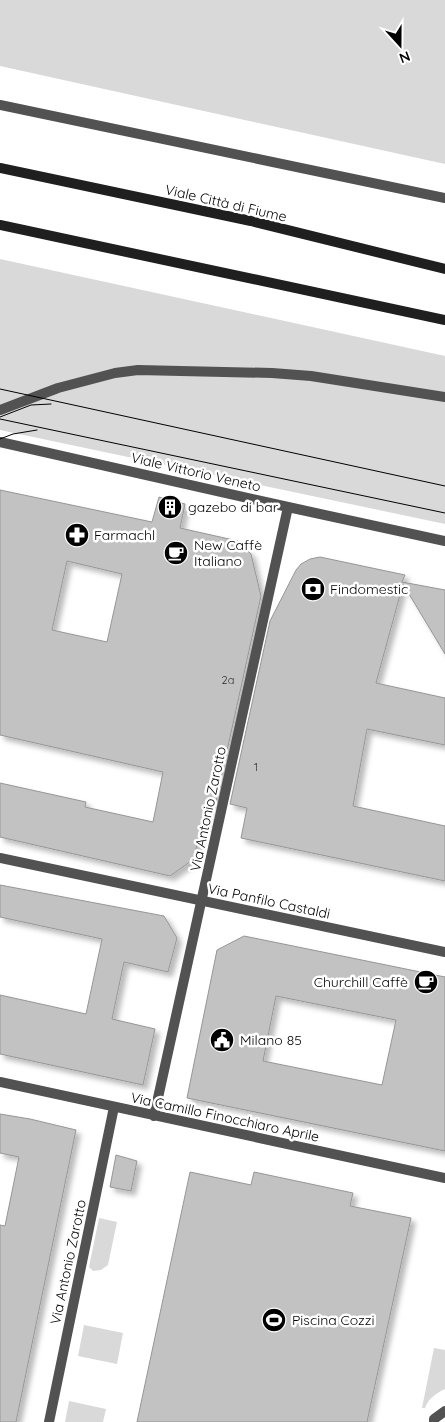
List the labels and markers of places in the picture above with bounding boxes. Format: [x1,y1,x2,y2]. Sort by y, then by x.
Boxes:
building icon: gazebo di bar [157,494,183,520]
place label: gazebo di bar [188,498,279,516]
pharmacy icon: Farmachl [64,522,90,548]
place label: Farmachl [94,526,155,544]
place label: New Caffè Italiano [194,536,262,570]
cafe icon: New Caffè Italiano [163,540,189,566]
bank icon: Findomestic [300,576,326,602]
place label: Findomestic [330,580,408,598]
cafe icon: Churchill Caffè [413,969,439,995]
place label: Churchill Caffè [314,973,408,991]
public building icon: Milano 85 [209,1027,235,1053]
place label: Milano 85 [240,1031,302,1049]
sports icon: Piscina Cozzi [261,1307,287,1333]
place label: Piscina Cozzi [292,1311,374,1329]

